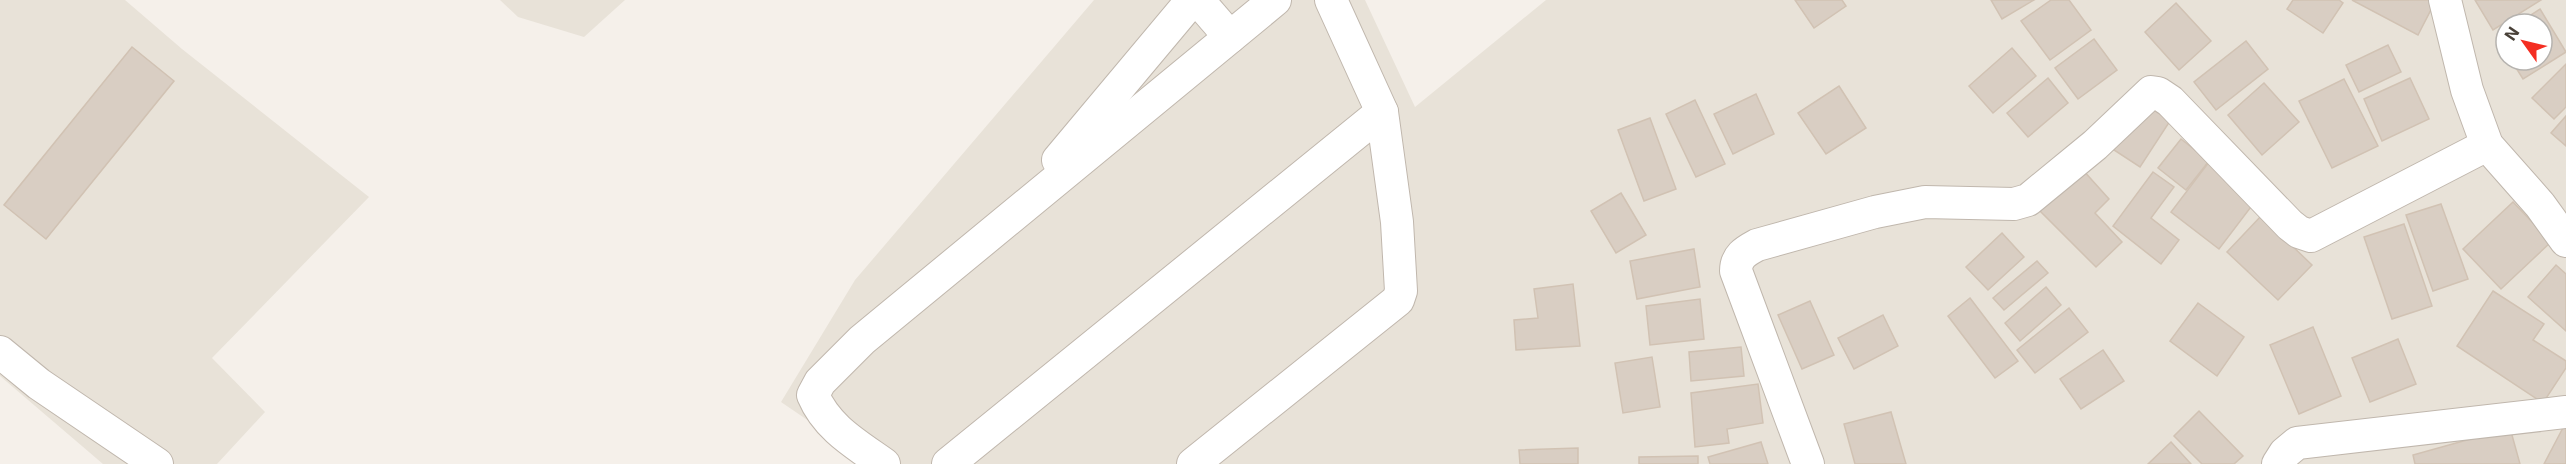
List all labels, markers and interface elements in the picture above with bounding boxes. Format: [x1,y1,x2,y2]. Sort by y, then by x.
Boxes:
north arrow [2494,12,2554,72]
text: N [2500,23,2523,44]

